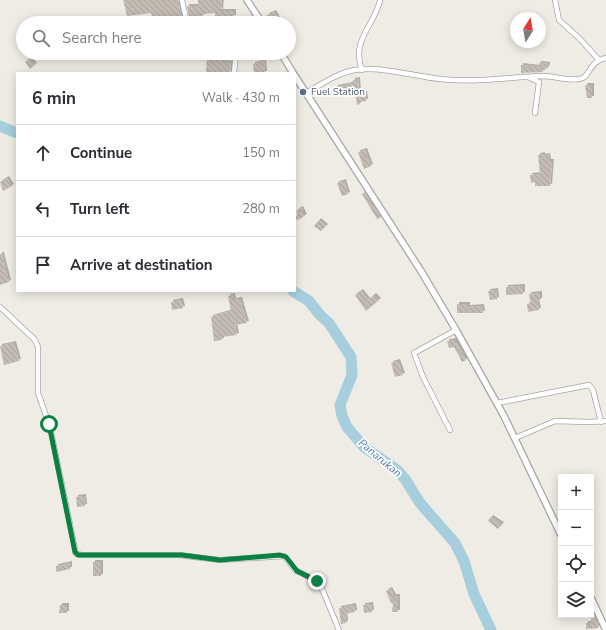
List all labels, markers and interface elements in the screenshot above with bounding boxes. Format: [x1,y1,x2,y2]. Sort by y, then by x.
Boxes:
north arrow [510,12,546,48]
search box [16,16,296,60]
icon: search [30,27,52,49]
text: Search here [62,28,142,48]
place label: Fuel Station [311,85,365,99]
text: 6 min [32,87,76,110]
marker: Fuel Station [298,87,308,97]
text: Walk · 430 m [202,89,280,107]
icon: ahead [32,142,54,164]
text: Continue [70,143,132,163]
text: 150 m [242,144,280,162]
icon: left [32,198,54,220]
text: Turn left [70,199,129,219]
text: 280 m [242,200,280,218]
icon: arrive [32,254,54,276]
text: Arrive at destination [70,255,213,275]
route start [40,415,58,433]
water label: Panarukan [355,435,405,481]
map controls [558,474,594,618]
button: + [558,474,594,510]
button: − [558,510,594,546]
button: locate [558,546,594,582]
route end [308,572,326,590]
button: layers [558,582,594,618]

